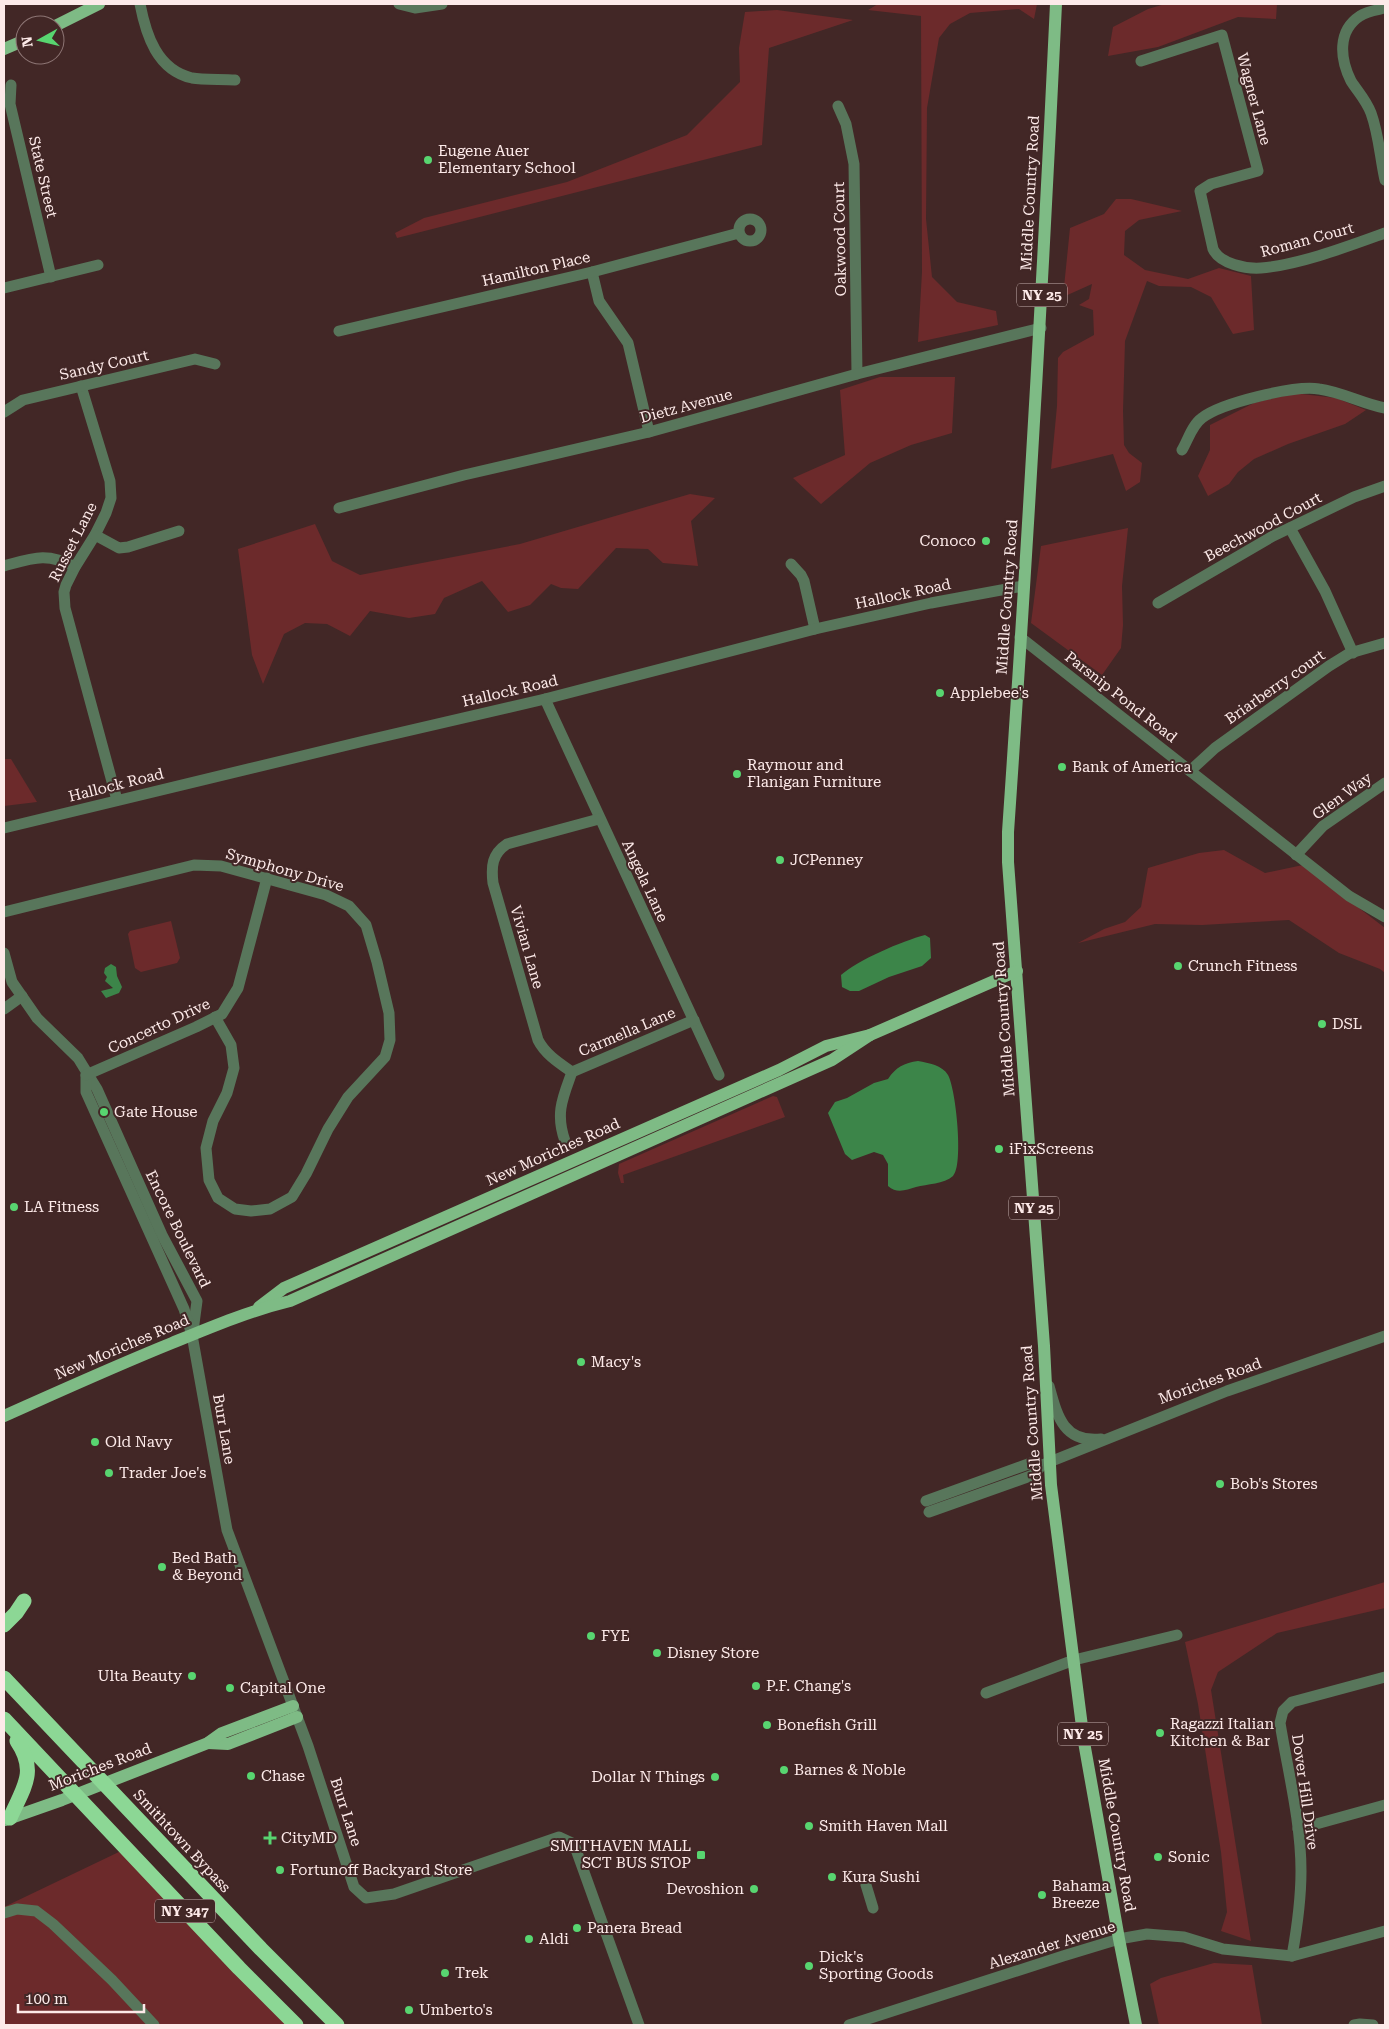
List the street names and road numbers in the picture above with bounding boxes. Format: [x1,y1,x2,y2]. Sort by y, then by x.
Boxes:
street label: Wagner Lane [1233,51,1275,147]
street label: Middle Country Road [1017,114,1043,271]
street label: State Street [25,134,61,220]
street label: Oakwood Court [830,181,850,297]
street label: Roman Court [1258,219,1356,261]
street label: Hamilton Place [480,248,592,290]
road number: NY 25 [1017,284,1067,306]
street label: Sandy Court [58,346,151,384]
street label: Dietz Avenue [638,385,734,427]
street label: Beechwood Court [1201,488,1325,565]
street label: Russet Lane [45,499,101,585]
street label: Middle Country Road [993,518,1021,675]
street label: Hallock Road [853,575,953,613]
street label: Briarberry court [1222,646,1329,728]
street label: Parsnip Pond Road [1061,648,1181,747]
street label: Hallock Road [460,671,560,711]
street label: Hallock Road [67,764,166,806]
street label: Glen Way [1309,768,1375,824]
street label: Angela Lane [618,837,672,925]
street label: Symphony Drive [224,845,346,895]
street label: Vivian Lane [507,903,547,991]
street label: Middle Country Road [990,940,1018,1097]
street label: Concerto Drive [105,995,213,1057]
street label: Carmella Lane [576,1003,678,1061]
street label: New Moriches Road [483,1114,623,1190]
street label: Encore Boulevard [142,1167,214,1291]
road number: NY 25 [1009,1196,1059,1220]
street label: New Moriches Road [52,1310,192,1384]
street label: Middle Country Road [1018,1344,1046,1501]
street label: Moriches Road [1156,1354,1264,1408]
street label: Burr Lane [209,1393,239,1465]
road number: NY 25 [1058,1722,1108,1746]
street label: Dover Hill Drive [1288,1733,1322,1851]
street label: Moriches Road [46,1739,154,1795]
street label: Middle Country Road [1095,1757,1139,1914]
street label: Burr Lane [326,1776,366,1848]
street label: Smithtown Bypass [130,1786,234,1896]
road number: NY 347 [155,1900,215,1922]
street label: Alexander Avenue [987,1917,1117,1973]

